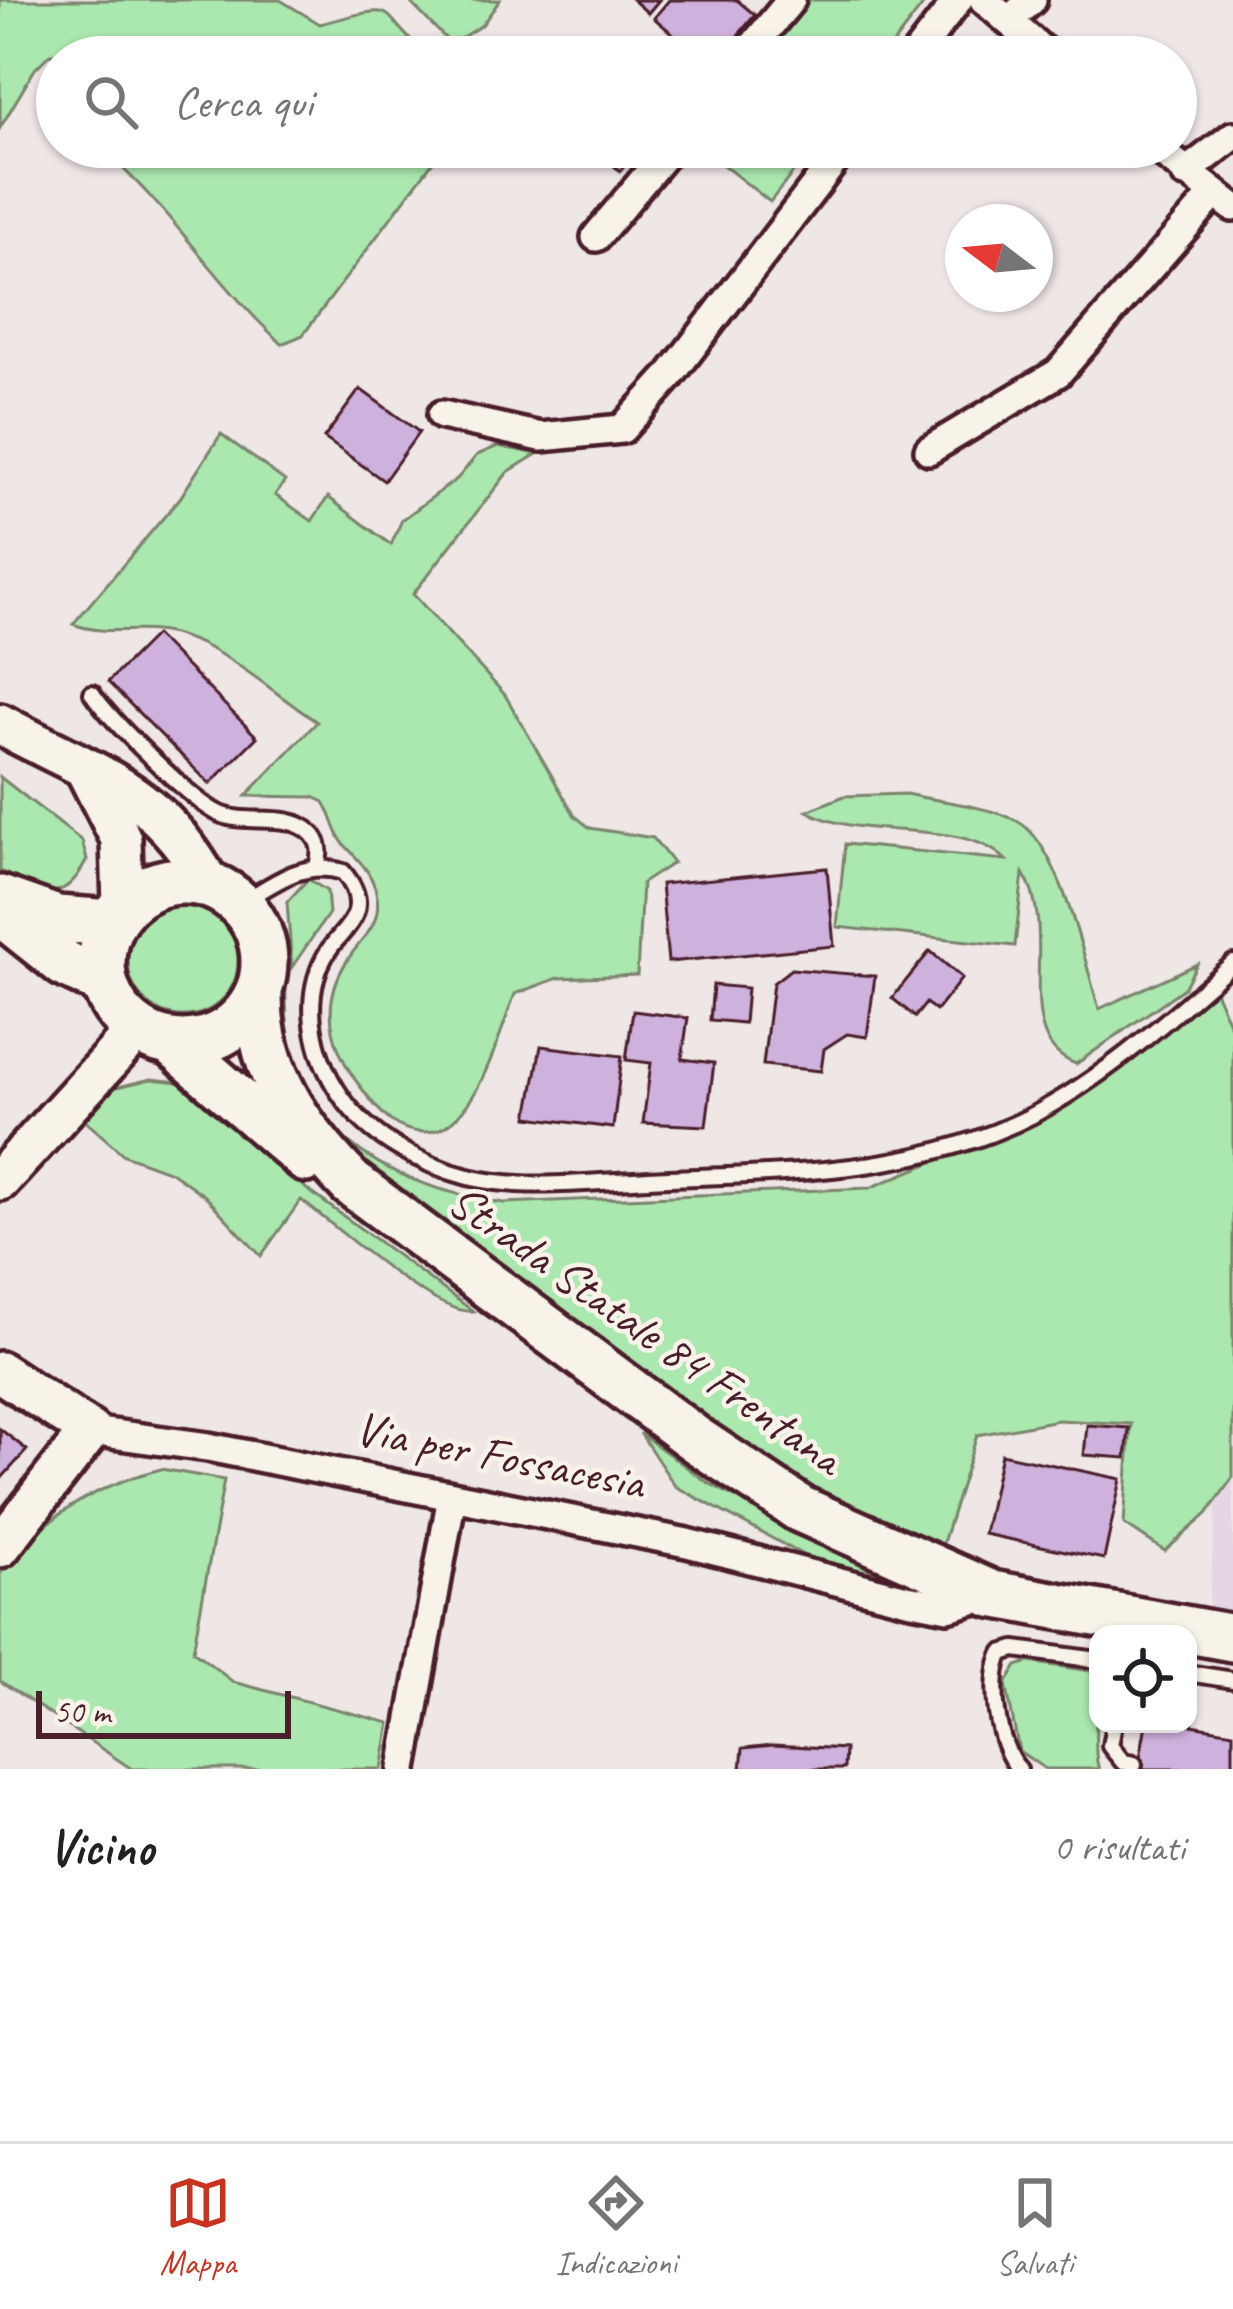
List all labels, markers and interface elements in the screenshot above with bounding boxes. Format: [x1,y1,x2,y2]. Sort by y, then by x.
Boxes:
search box [36,36,1197,168]
icon: search [78,69,144,135]
text: Cerca qui [174,74,313,131]
north arrow [945,204,1053,312]
street label: Strada Statale 84 Frentana [437,1170,858,1490]
street label: Via per Fossacesia [350,1398,652,1513]
map controls [1089,1625,1197,1733]
button: locate [1089,1625,1197,1733]
scale bar [36,1685,291,1738]
text: 50 m [54,1691,110,1733]
text: Vicino [48,1815,153,1879]
text: 0 risultati [1053,1823,1185,1872]
tab: Mappa [160,2170,236,2284]
tab: Indicazioni [555,2170,677,2284]
tab: Salvati [996,2170,1073,2284]

